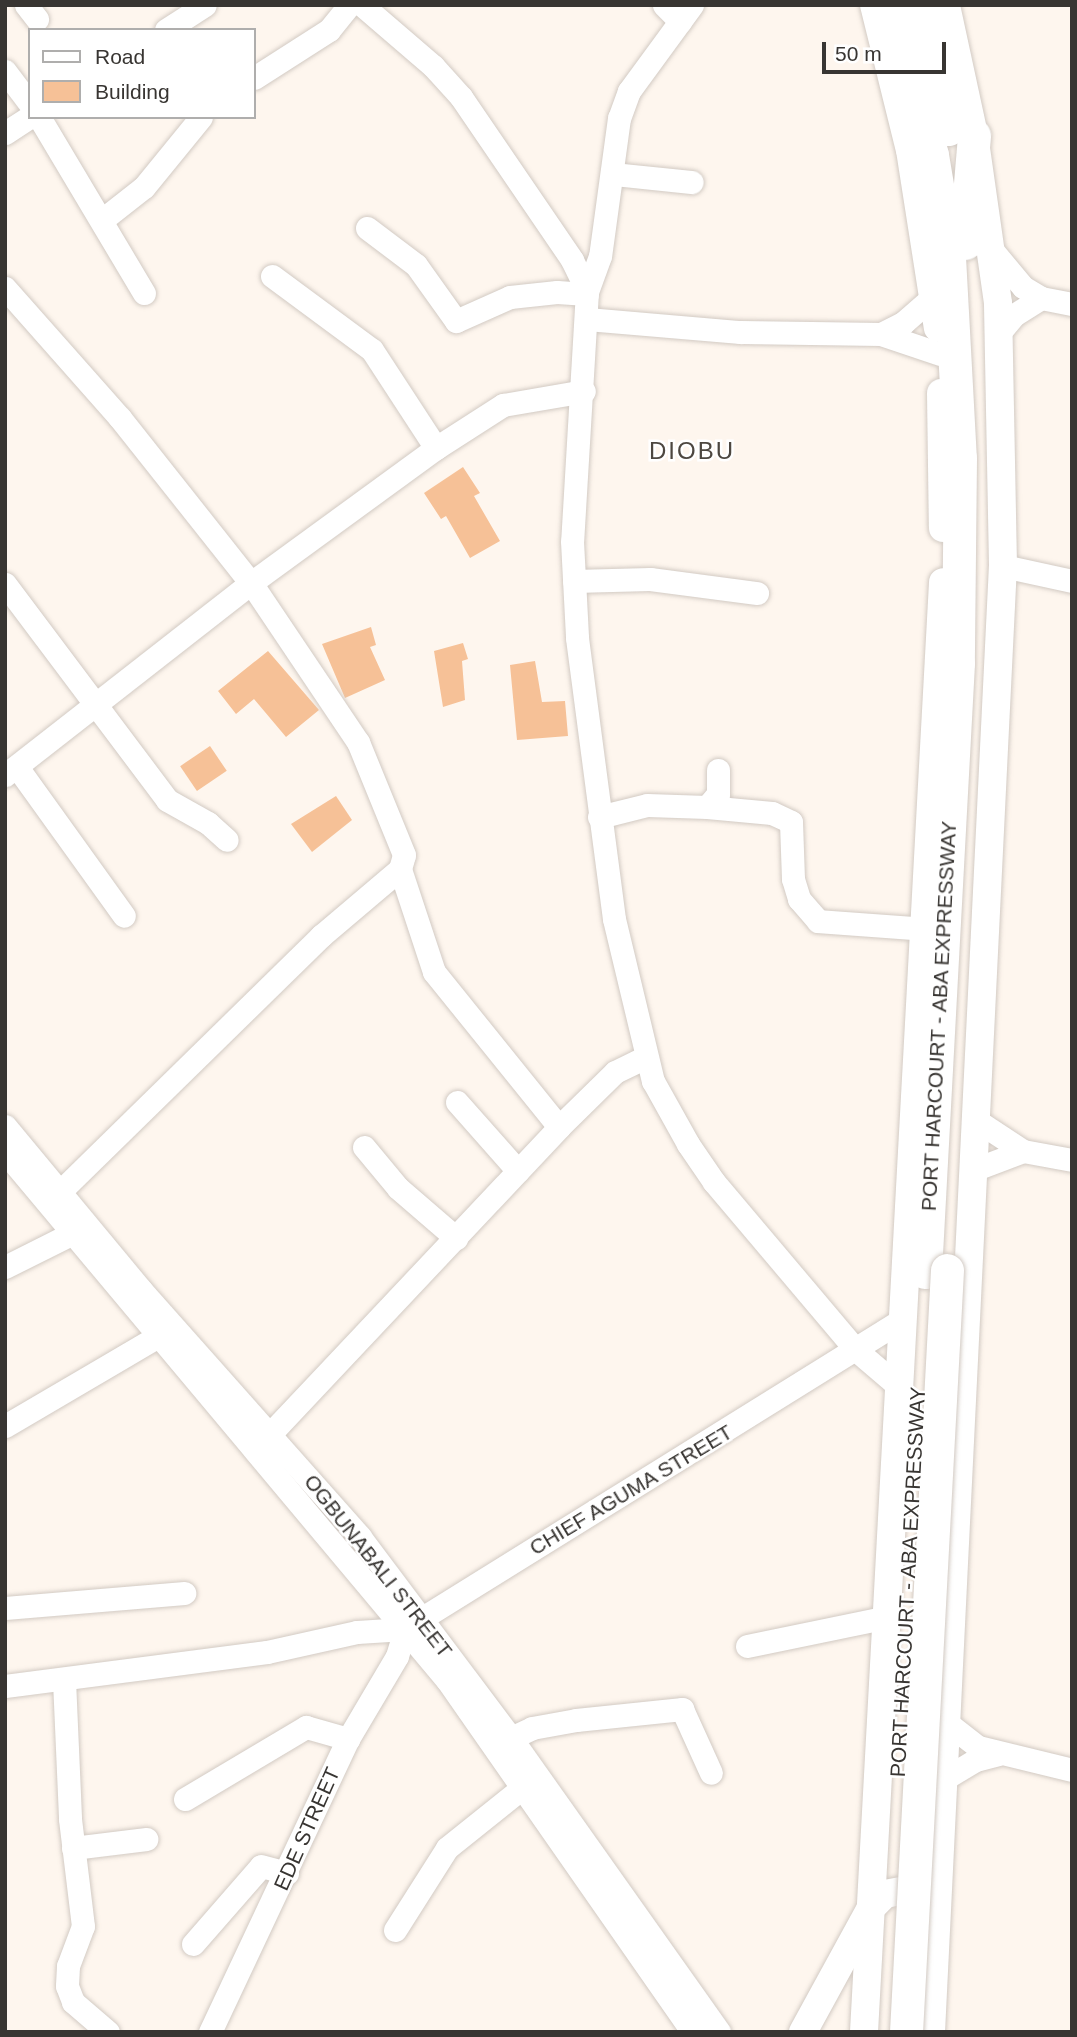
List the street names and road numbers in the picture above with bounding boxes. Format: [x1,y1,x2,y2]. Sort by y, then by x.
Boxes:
street label: PORT HARCOURT - ABA EXPRESSWAY [916,819,962,1213]
street label: PORT HARCOURT - ABA EXPRESSWAY [885,1385,931,1779]
street label: CHIEF AGUMA STREET [524,1419,738,1561]
street label: OGBUNABALI STREET [299,1470,457,1662]
street label: EDE STREET [269,1764,345,1894]

